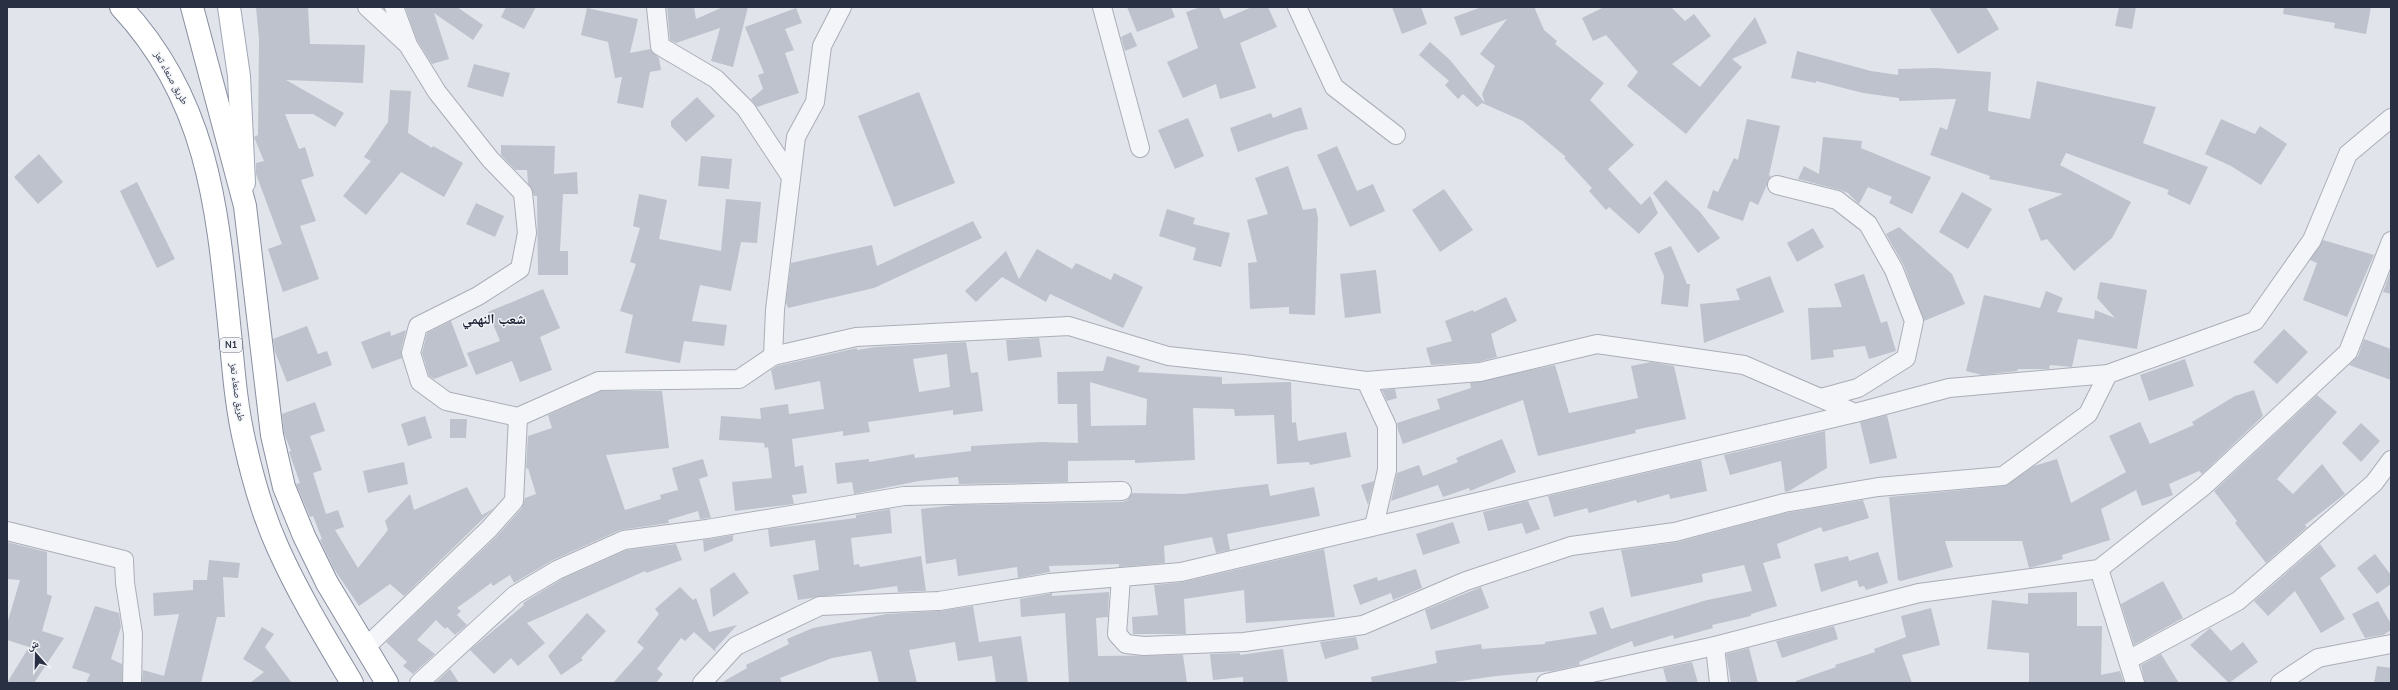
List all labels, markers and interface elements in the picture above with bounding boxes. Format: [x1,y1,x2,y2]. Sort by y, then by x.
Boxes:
street label: طريق صنعاء تعز [150,48,192,108]
district label: شعب النهمي [462,310,526,330]
road number: N1 [220,338,242,352]
street label: طريق صنعاء تعز [226,361,248,423]
north arrow [16,634,56,674]
text: ش [25,636,41,654]

